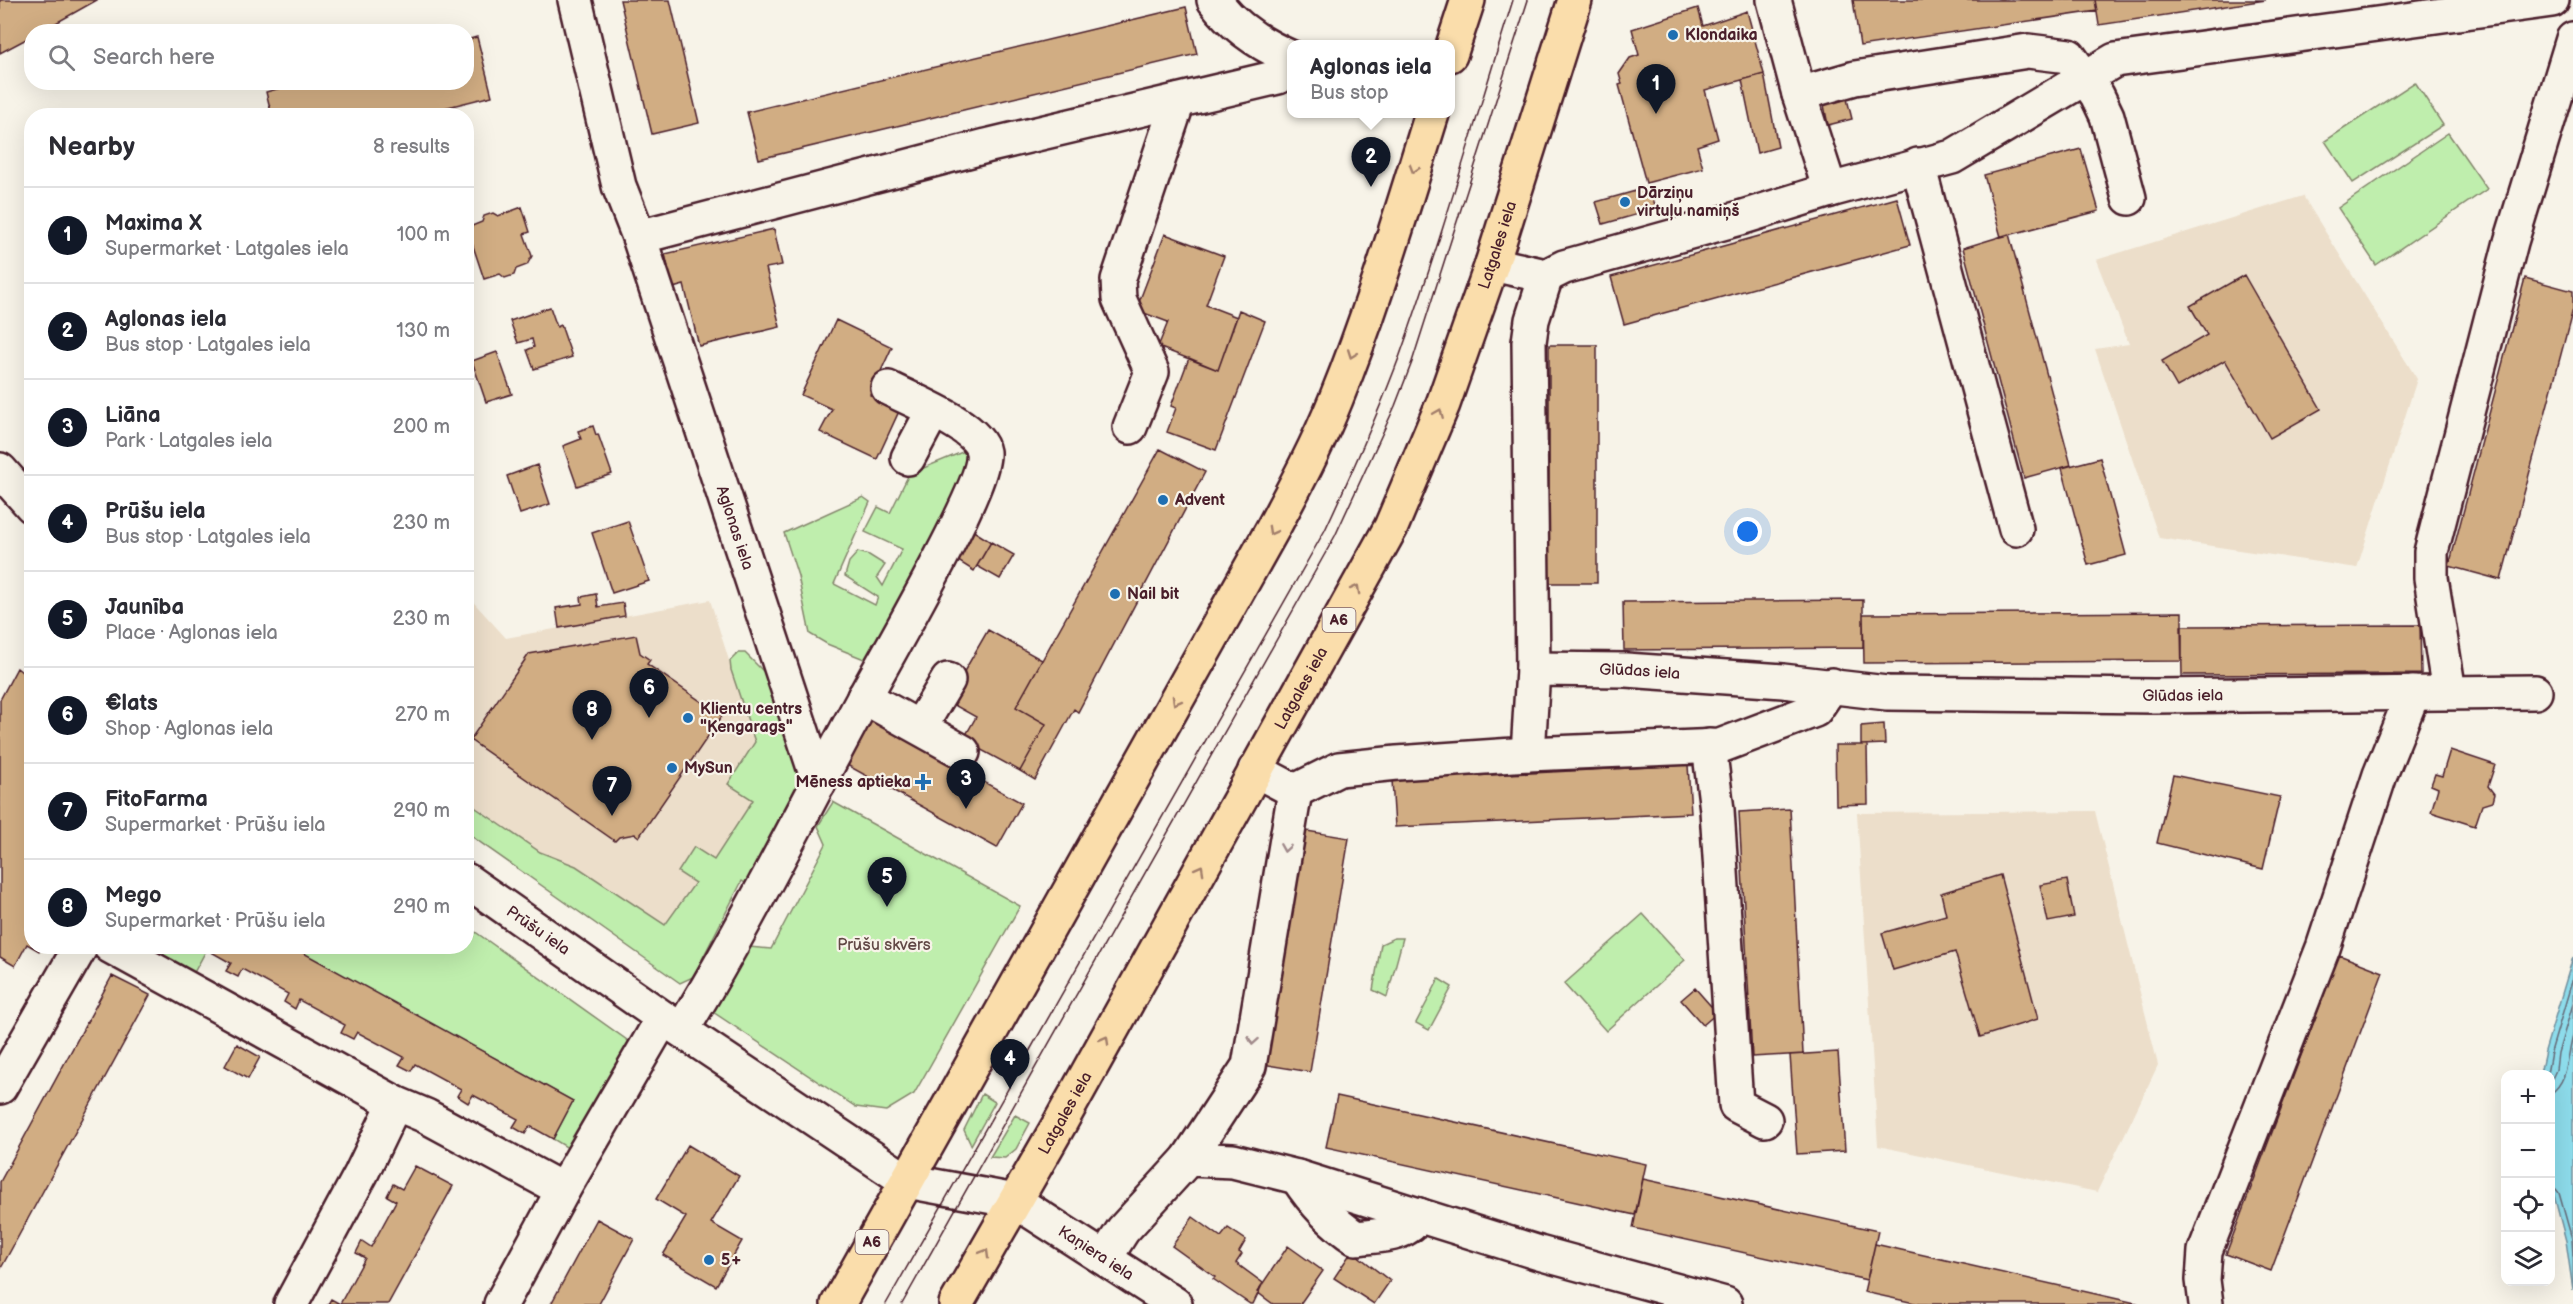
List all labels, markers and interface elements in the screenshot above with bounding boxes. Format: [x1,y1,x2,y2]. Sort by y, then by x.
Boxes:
search box [24,24,474,90]
place label: Klondaika [1685,26,1758,45]
marker: Klondaika [1666,28,1680,42]
popup [1287,40,1455,118]
icon: search [45,41,78,74]
text: Search here [93,44,215,71]
text: Aglonas iela [1310,54,1432,81]
pin: 1 [1636,64,1676,114]
text: Bus stop [1310,81,1389,105]
text: Nearby [48,132,135,163]
text: 8 results [373,135,450,159]
pin: 2 [1352,138,1390,187]
one-way arrow [1409,163,1422,174]
place label: Dārziņu virtuļu namiņš [1636,184,1739,221]
marker: Dārziņu virtuļu namiņš [1618,195,1632,209]
street label: Latgales iela [1474,199,1521,292]
text: Maxima X [105,210,202,237]
text: 1 [63,223,72,247]
text: 100 m [397,223,450,247]
text: Supermarket · Latgales iela [105,237,349,261]
text: Aglonas iela [105,306,227,333]
text: 2 [62,319,73,343]
text: 130 m [396,319,450,343]
text: Bus stop · Latgales iela [105,333,311,357]
one-way arrow [1347,348,1360,359]
text: Liāna [105,402,161,429]
one-way arrow [1432,408,1444,419]
text: 3 [62,415,73,439]
text: 200 m [393,415,450,439]
text: Park · Latgales iela [105,429,272,453]
street label: Aglonas iela [712,483,758,572]
place label: Advent [1174,491,1226,510]
marker: Advent [1156,493,1170,507]
text: Prūšu iela [105,498,206,525]
text: 4 [62,511,73,535]
text: 230 m [393,511,450,535]
your location [1733,517,1762,546]
text: Bus stop · Latgales iela [105,525,311,549]
one-way arrow [1267,525,1279,535]
place label: Nail bit [1127,585,1180,604]
one-way arrow [1349,585,1360,595]
marker: Nail bit [1108,587,1122,601]
text: Jaunība [105,594,184,621]
text: 5 [62,607,73,631]
text: 230 m [393,607,450,631]
road number: A6 [1322,608,1356,632]
text: Place · Aglonas iela [105,621,278,645]
street label: Latgales iela [1271,644,1332,733]
street label: Glūdas iela [1599,660,1681,683]
pin: 6 [630,668,668,718]
street label: Glūdas iela [2142,686,2223,706]
text: €lats [105,690,158,717]
pin: 8 [572,690,612,740]
one-way arrow [1172,695,1184,706]
place label: Klientu centrs "Ķengarags" [700,700,802,737]
text: 6 [61,703,74,727]
text: 270 m [395,703,450,727]
marker: Klientu centrs "Ķengarags" [681,711,695,725]
text: Shop · Aglonas iela [105,717,273,741]
place label: MySun [684,759,733,778]
pin: 3 [946,760,986,809]
marker: MySun [665,761,679,775]
pin: 7 [592,766,632,816]
place label: Mēness aptieka [796,773,911,792]
marker: Mēness aptieka [916,775,930,789]
text: FitoFarma [105,786,208,813]
text: 7 [62,799,73,823]
text: 290 m [393,799,450,823]
text: Supermarket · Prūšu iela [105,813,326,837]
one-way arrow [1279,843,1292,853]
pin: 5 [868,858,906,907]
one-way arrow [1193,865,1204,876]
text: Mego [105,882,162,909]
text: 8 [61,895,74,919]
text: 290 m [393,895,450,919]
street label: Prūšu iela [503,902,573,959]
text: Supermarket · Prūšu iela [105,909,326,933]
park label: Prūšu skvērs [837,936,931,955]
one-way arrow [1098,1036,1109,1046]
one-way arrow [1248,1036,1260,1045]
pin: 4 [990,1040,1030,1089]
street label: Latgales iela [1035,1069,1096,1158]
map controls [2501,1070,2555,1286]
button: + [2501,1070,2555,1124]
button: − [2501,1124,2555,1178]
button: locate [2501,1178,2555,1232]
street label: Kaņiera iela [1055,1222,1137,1284]
road number: A6 [856,1230,888,1254]
button: layers [2501,1232,2555,1286]
one-way arrow [978,1249,990,1259]
place label: 5+ [721,1251,742,1270]
marker: 5+ [702,1253,716,1267]

